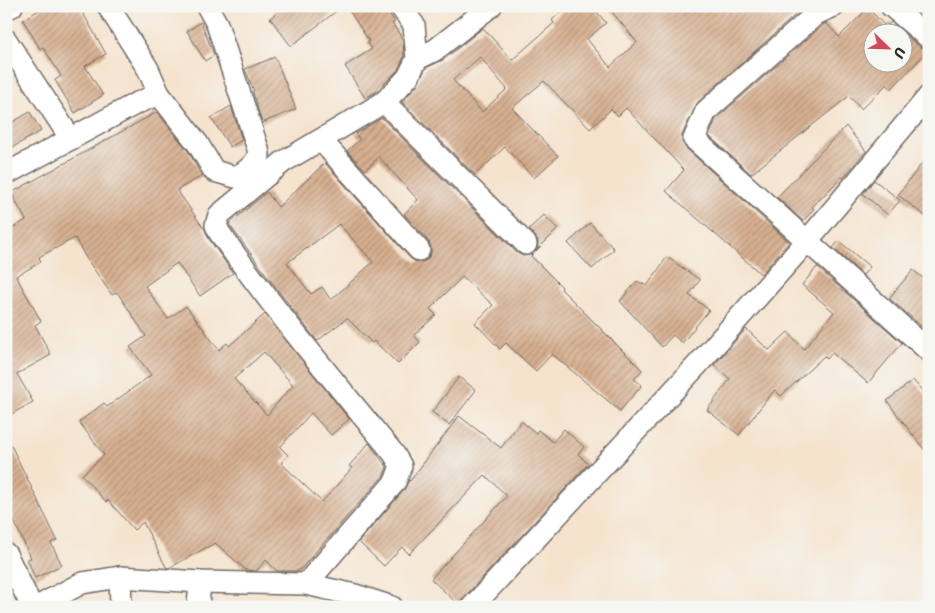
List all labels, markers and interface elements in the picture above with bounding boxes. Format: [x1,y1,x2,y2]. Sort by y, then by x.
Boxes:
north arrow [862,22,912,72]
text: U [886,44,913,63]

